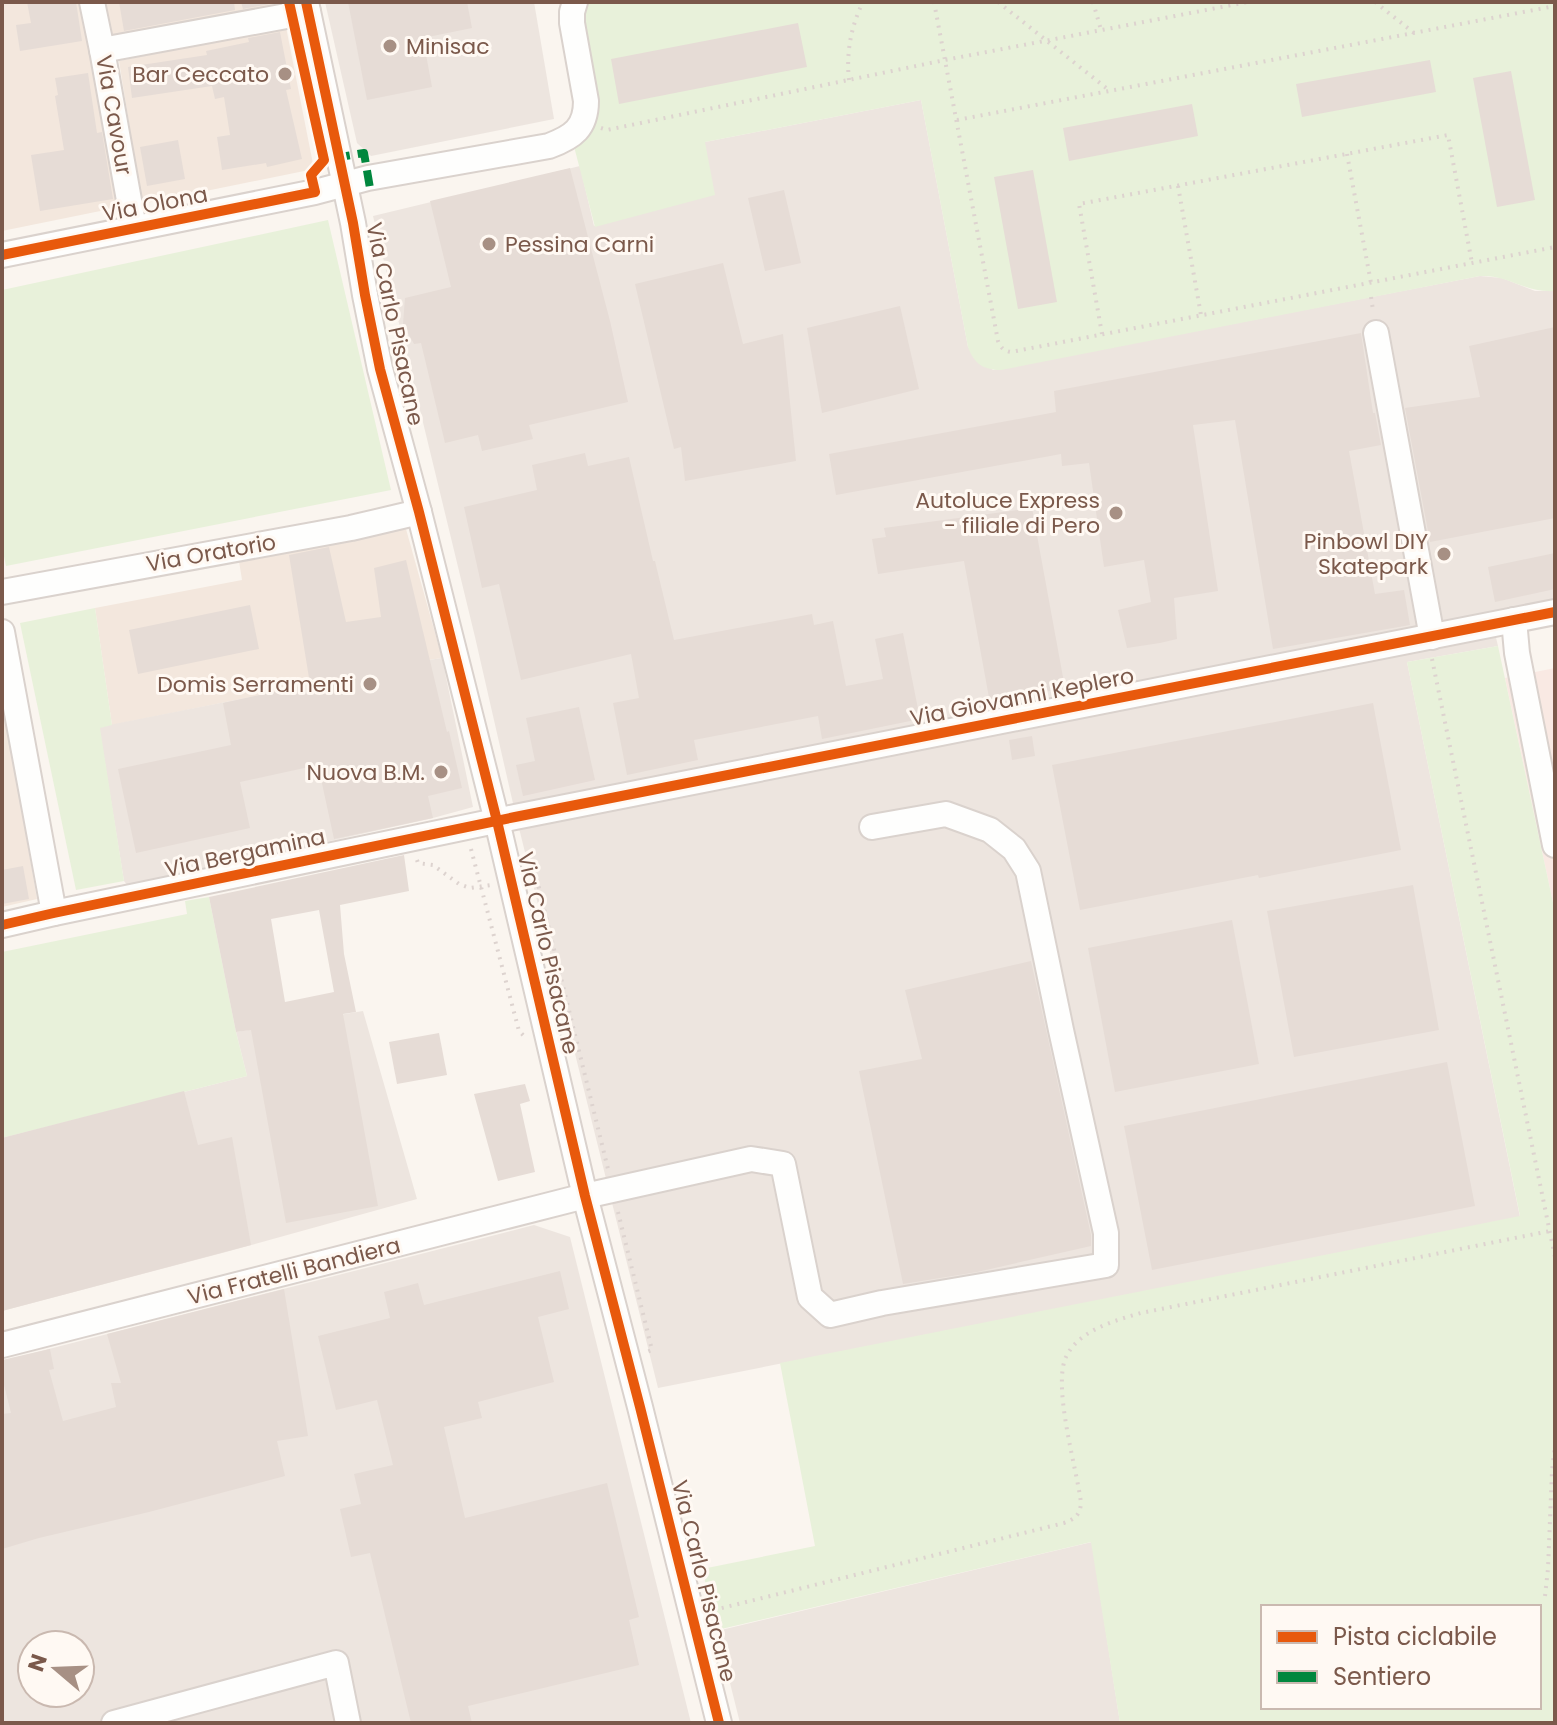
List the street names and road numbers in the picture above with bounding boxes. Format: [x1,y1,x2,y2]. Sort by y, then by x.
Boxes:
street label: Via Cavour [88,52,140,178]
street label: Via Olona [100,179,210,229]
street label: Via Carlo Pisacane [358,220,432,428]
street label: Via Oratorio [144,526,278,580]
street label: Via Giovanni Keplero [907,660,1137,734]
street label: Via Bergamina [162,821,328,885]
street label: Via Carlo Pisacane [510,849,586,1057]
street label: Via Fratelli Bandiera [184,1230,404,1312]
street label: Via Carlo Pisacane [664,1477,744,1685]

